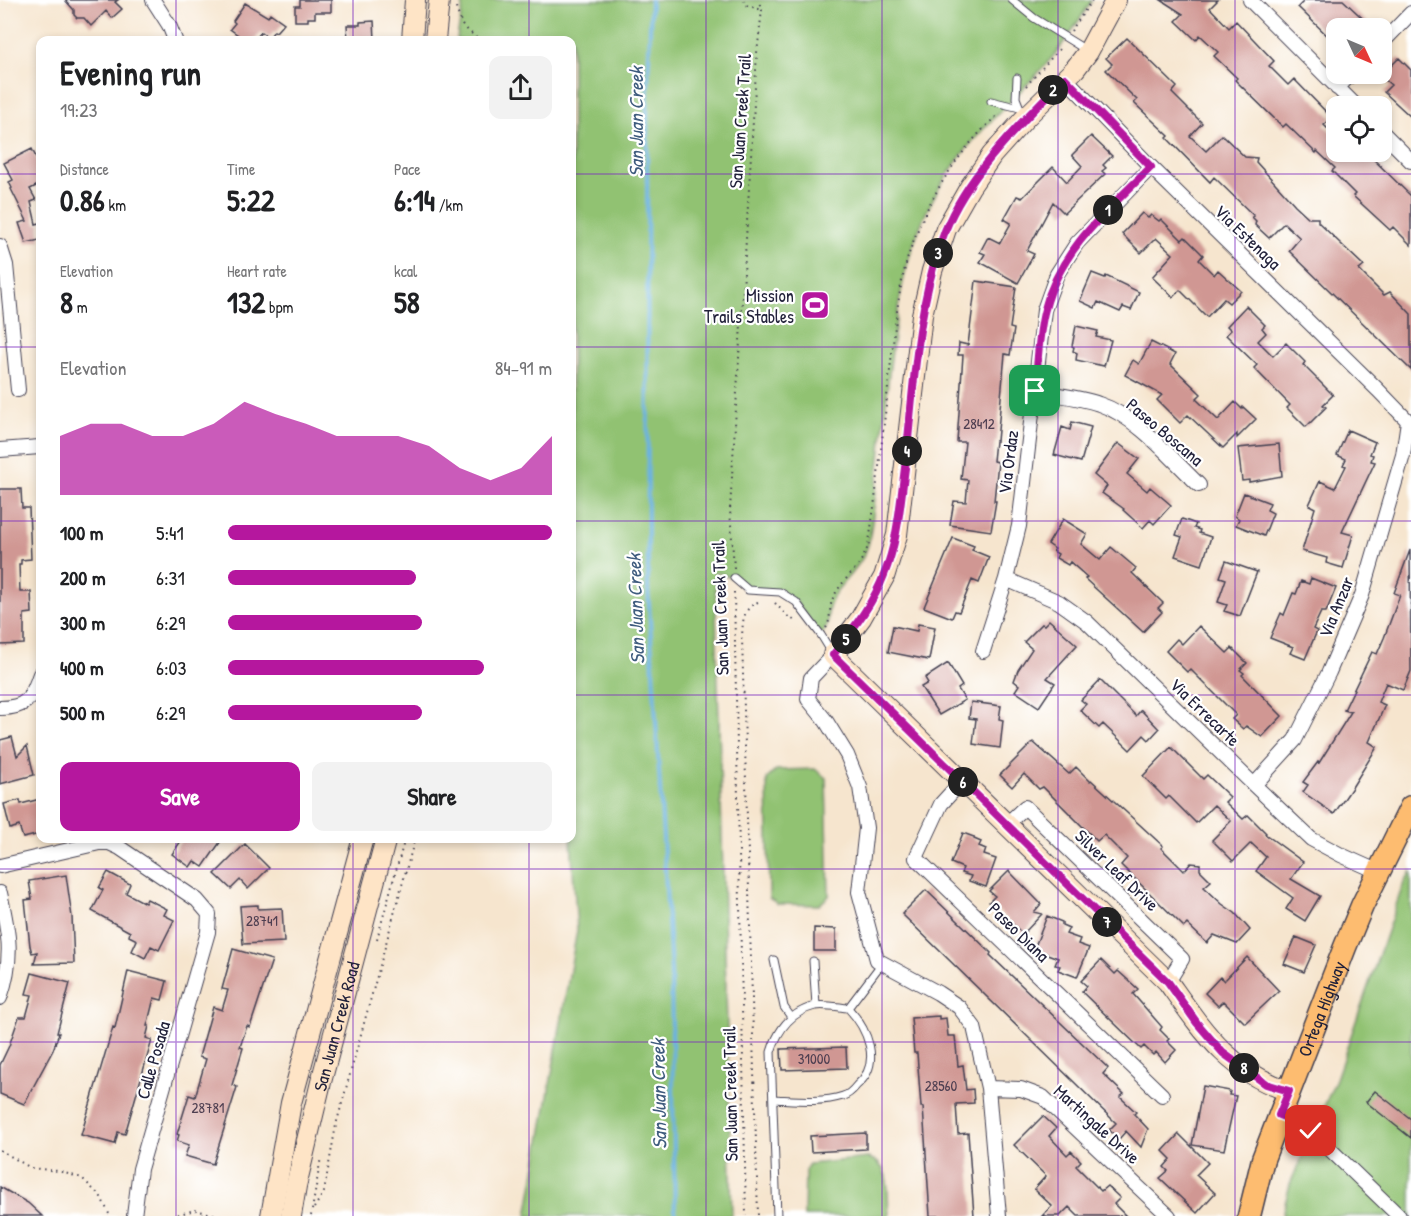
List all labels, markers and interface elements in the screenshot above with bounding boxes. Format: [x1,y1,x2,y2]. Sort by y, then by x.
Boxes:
north arrow [1326,18,1392,84]
map controls [1326,18,1392,162]
text: Evening run [60,51,201,95]
street label: San Juan Creek Trail [723,53,757,189]
button: share [489,56,552,119]
water label: San Juan Creek [622,65,649,177]
pin: 2 [1038,75,1068,105]
text: 2 [1049,79,1057,101]
text: 19:23 [60,96,98,123]
button: locate [1326,96,1392,162]
text: Distance [60,158,109,180]
text: Time [227,158,255,180]
text: Pace [394,158,421,180]
text: 0.86 [60,180,105,220]
text: 5:22 [227,180,275,220]
text: 6:14 [394,180,435,220]
text: km [105,194,126,216]
text: /km [435,194,463,216]
pin: 1 [1093,195,1123,225]
text: 1 [1105,199,1111,221]
street label: Via Estenaga [1209,199,1287,275]
pin: 3 [923,238,953,268]
text: 3 [934,242,942,264]
text: Elevation [60,260,113,282]
text: Heart rate [227,260,287,282]
text: kcal [394,260,417,282]
text: 8 [60,282,73,322]
text: 132 [227,282,265,322]
text: 58 [394,282,420,322]
place label: Mission Trails Stables [704,283,794,329]
sports icon: Mission Trails Stables [799,289,831,321]
text: m [73,296,88,318]
text: bpm [265,296,293,318]
text: Elevation [60,354,126,381]
text: 84–91 m [495,354,552,381]
pin [1009,365,1060,416]
icon: arrive [1018,374,1051,407]
street label: Paseo Boscana [1121,392,1209,472]
house number: 28412 [963,413,995,434]
street label: Via Ordaz [992,428,1024,495]
pin: 4 [892,436,922,466]
text: 4 [904,440,910,462]
text: 100 m [60,519,103,546]
text: 5:41 [156,519,184,546]
street label: San Juan Creek Trail [705,540,735,676]
water label: San Juan Creek [620,552,650,665]
text: 200 m [60,564,105,591]
text: 6:31 [156,564,185,591]
street label: Via Anzar [1312,573,1360,641]
text: 300 m [60,609,105,636]
text: 6:29 [156,609,185,636]
pin: 5 [831,624,861,654]
text: 5 [843,628,849,650]
text: 400 m [60,654,104,681]
text: 6:03 [156,654,187,681]
street label: Via Errecarte [1164,672,1246,752]
text: 500 m [60,699,105,726]
text: 6:29 [156,699,185,726]
button: Save [60,762,300,831]
button: Share [312,762,552,831]
pin: 6 [948,767,978,797]
text: 6 [960,771,966,793]
street label: Silver Leaf Drive [1070,824,1164,916]
street label: Paseo Diana [983,897,1055,967]
pin: 7 [1092,907,1122,937]
house number: 28741 [246,910,278,931]
text: 7 [1103,911,1111,933]
street label: Ortega Highway [1291,957,1351,1060]
street label: San Juan Creek Road [307,959,365,1094]
street label: Calle Posada [130,1018,176,1102]
street label: San Juan Creek Trail [716,1026,744,1162]
water label: San Juan Creek [644,1037,672,1149]
house number: 31000 [798,1048,830,1069]
pin: 8 [1229,1053,1259,1083]
text: 8 [1241,1057,1247,1079]
house number: 28560 [925,1075,958,1096]
street label: Martingale Drive [1048,1079,1146,1169]
house number: 28781 [192,1097,224,1118]
pin [1285,1105,1336,1156]
icon: check [1294,1114,1327,1147]

